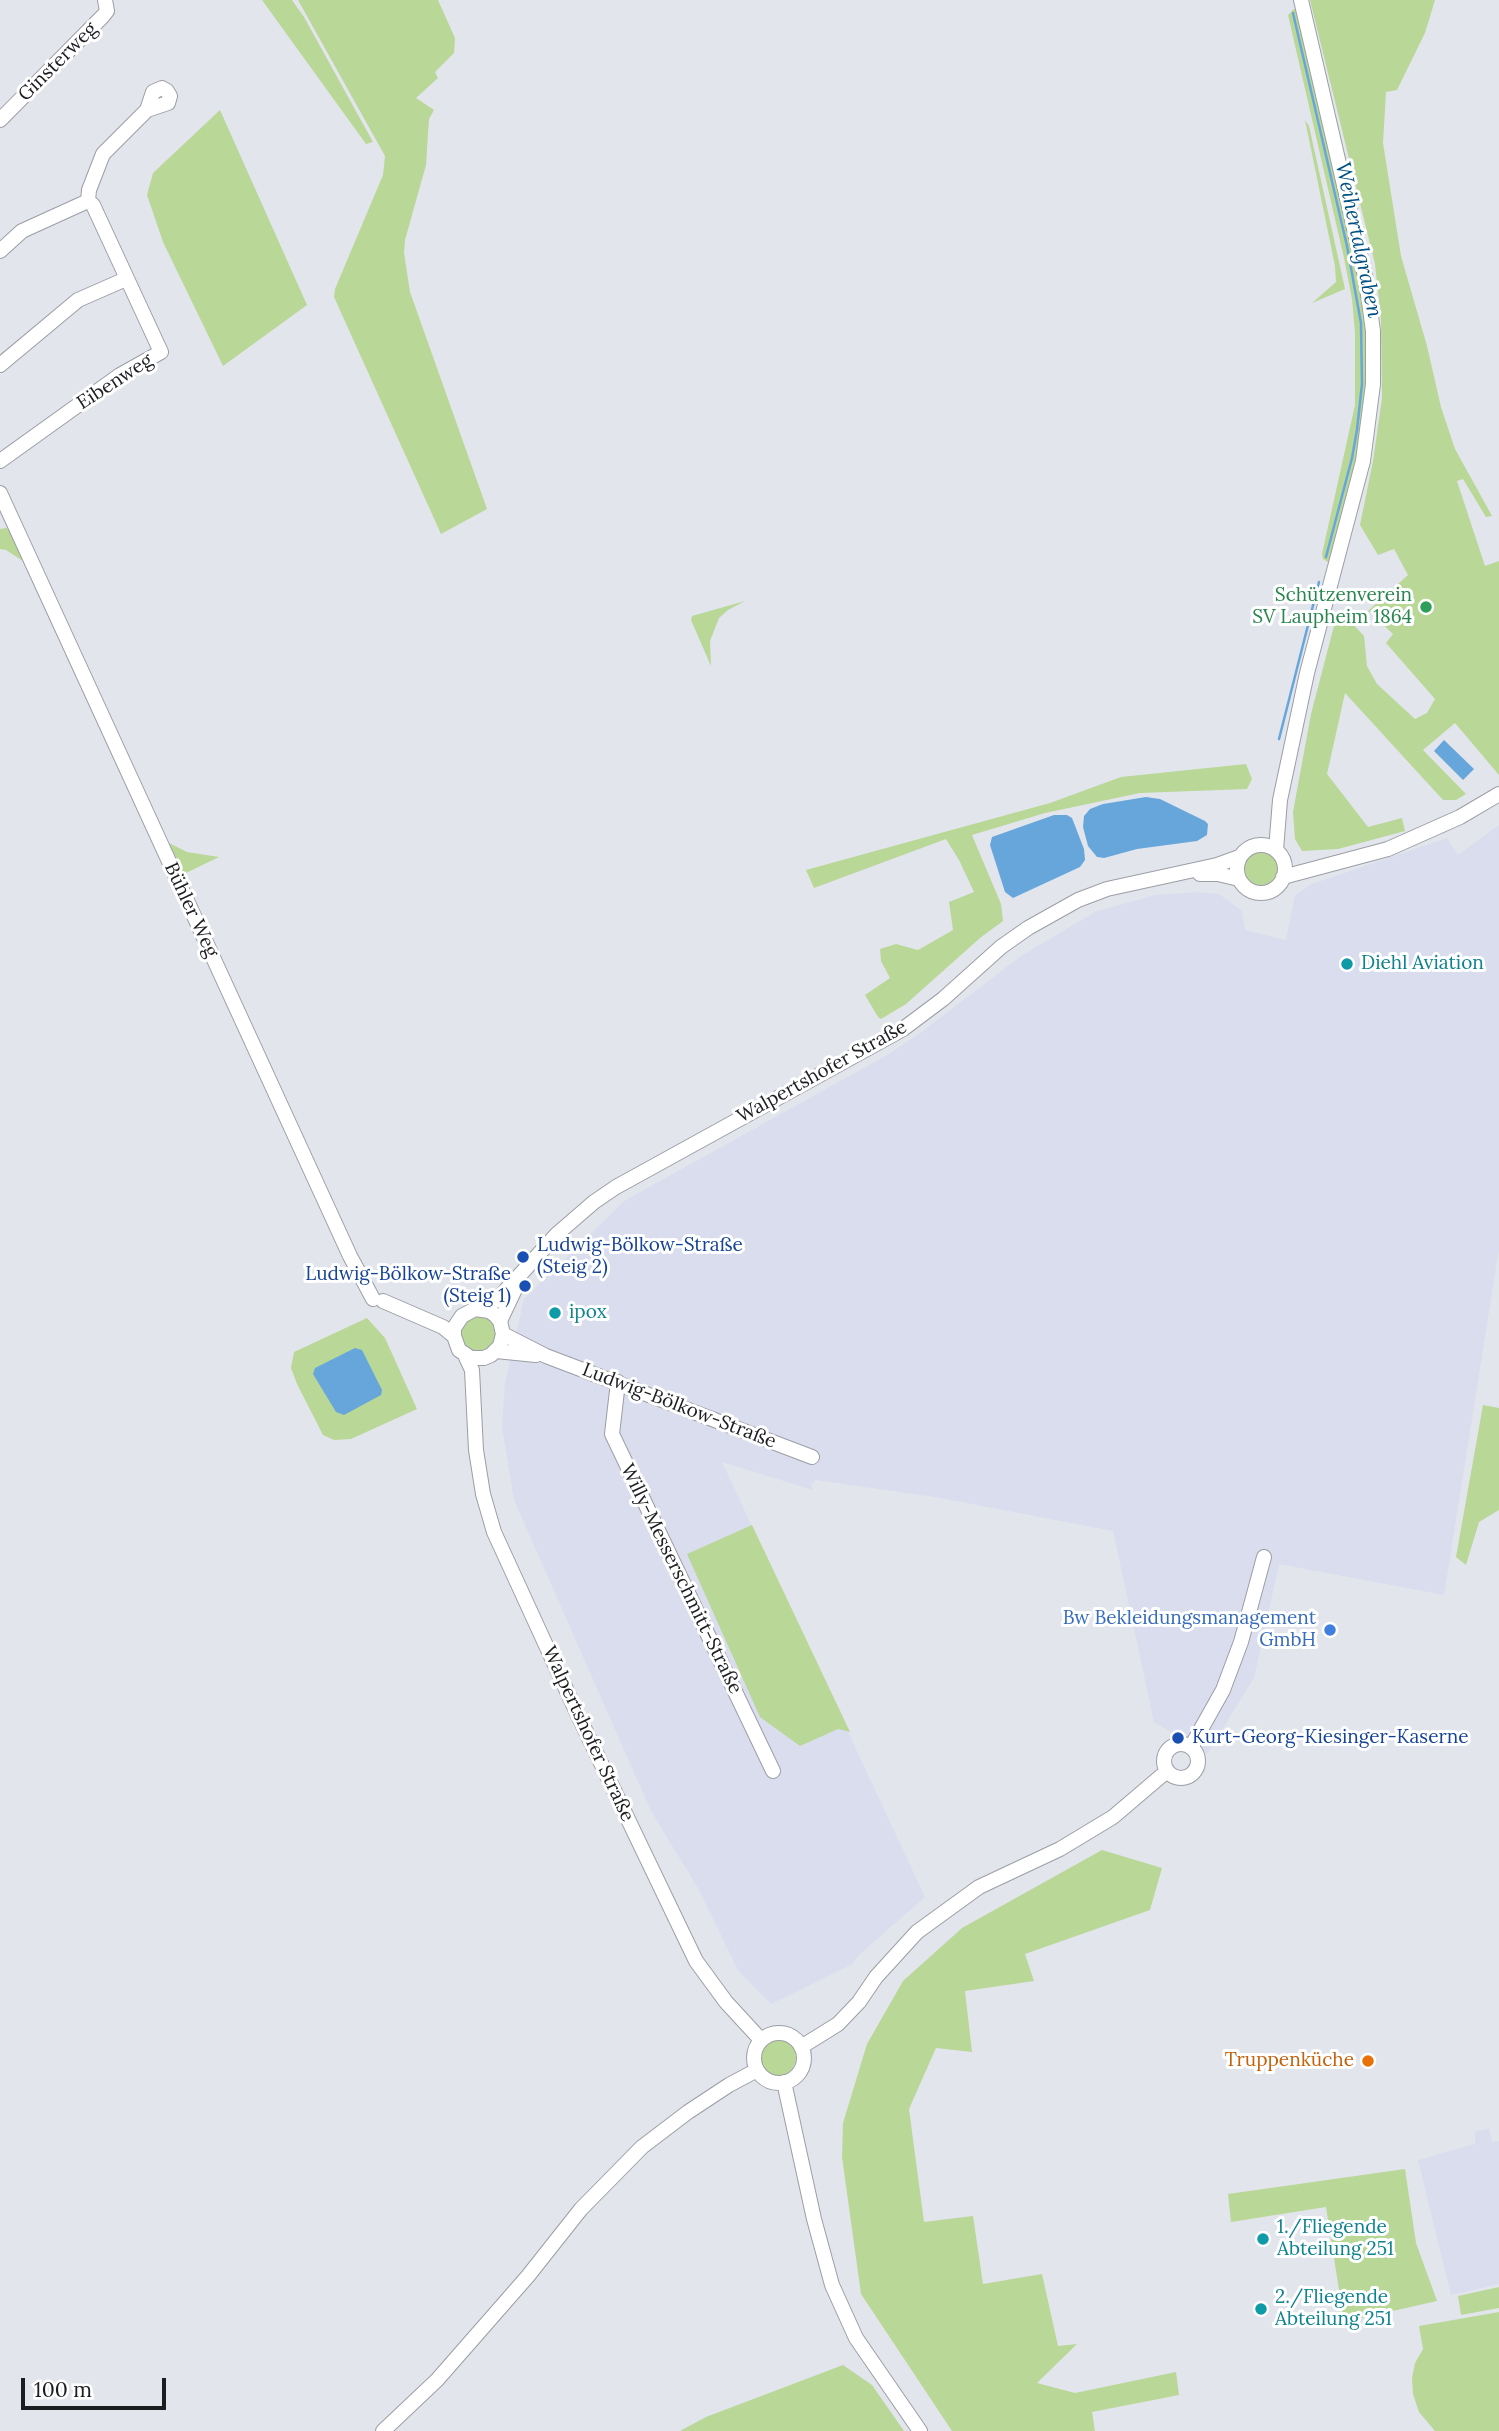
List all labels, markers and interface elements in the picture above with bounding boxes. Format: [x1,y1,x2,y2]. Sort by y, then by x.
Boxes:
street label: Ginsterweg [14,18,102,106]
water label: Weihertalgraben [1329,160,1387,320]
street label: Eibenweg [73,349,157,415]
place label: Schützenverein SV Laupheim 1864 [1252,585,1412,629]
marker: Schützenverein SV Laupheim 1864 [1418,599,1434,615]
street label: Bühler Weg [159,859,223,961]
place label: Diehl Aviation [1361,953,1484,975]
marker: Diehl Aviation [1339,956,1355,972]
street label: Walpertshofer Straße [733,1016,911,1128]
place label: Ludwig-Bölkow-Straße (Steig 2) [537,1235,743,1279]
marker: Ludwig-Bölkow-Straße (Steig 2) [515,1249,531,1265]
place label: Ludwig-Bölkow-Straße (Steig 1) [305,1264,511,1308]
marker: Ludwig-Bölkow-Straße (Steig 1) [517,1278,533,1294]
place label: ipox [569,1302,607,1324]
marker: ipox [547,1305,563,1321]
street label: Ludwig-Bölkow-Straße [579,1358,779,1454]
street label: Willy-Messerschmitt-Straße [615,1460,747,1698]
place label: Bw Bekleidungsmanagement GmbH [1063,1608,1316,1652]
marker: Bw Bekleidungsmanagement GmbH [1322,1622,1338,1638]
street label: Walpertshofer Straße [537,1643,639,1825]
place label: Kurt-Georg-Kiesinger-Kaserne [1192,1727,1469,1749]
marker: Kurt-Georg-Kiesinger-Kaserne [1170,1730,1186,1746]
place label: Truppenküche [1225,2050,1354,2072]
marker: Truppenküche [1360,2053,1376,2069]
place label: 1./Fliegende Abteilung 251 [1277,2217,1394,2261]
marker: 1./Fliegende Abteilung 251 [1255,2231,1271,2247]
place label: 2./Fliegende Abteilung 251 [1275,2287,1392,2331]
marker: 2./Fliegende Abteilung 251 [1253,2301,1269,2317]
scale bar [24,2364,170,2408]
text: 100 m [34,2376,92,2403]

